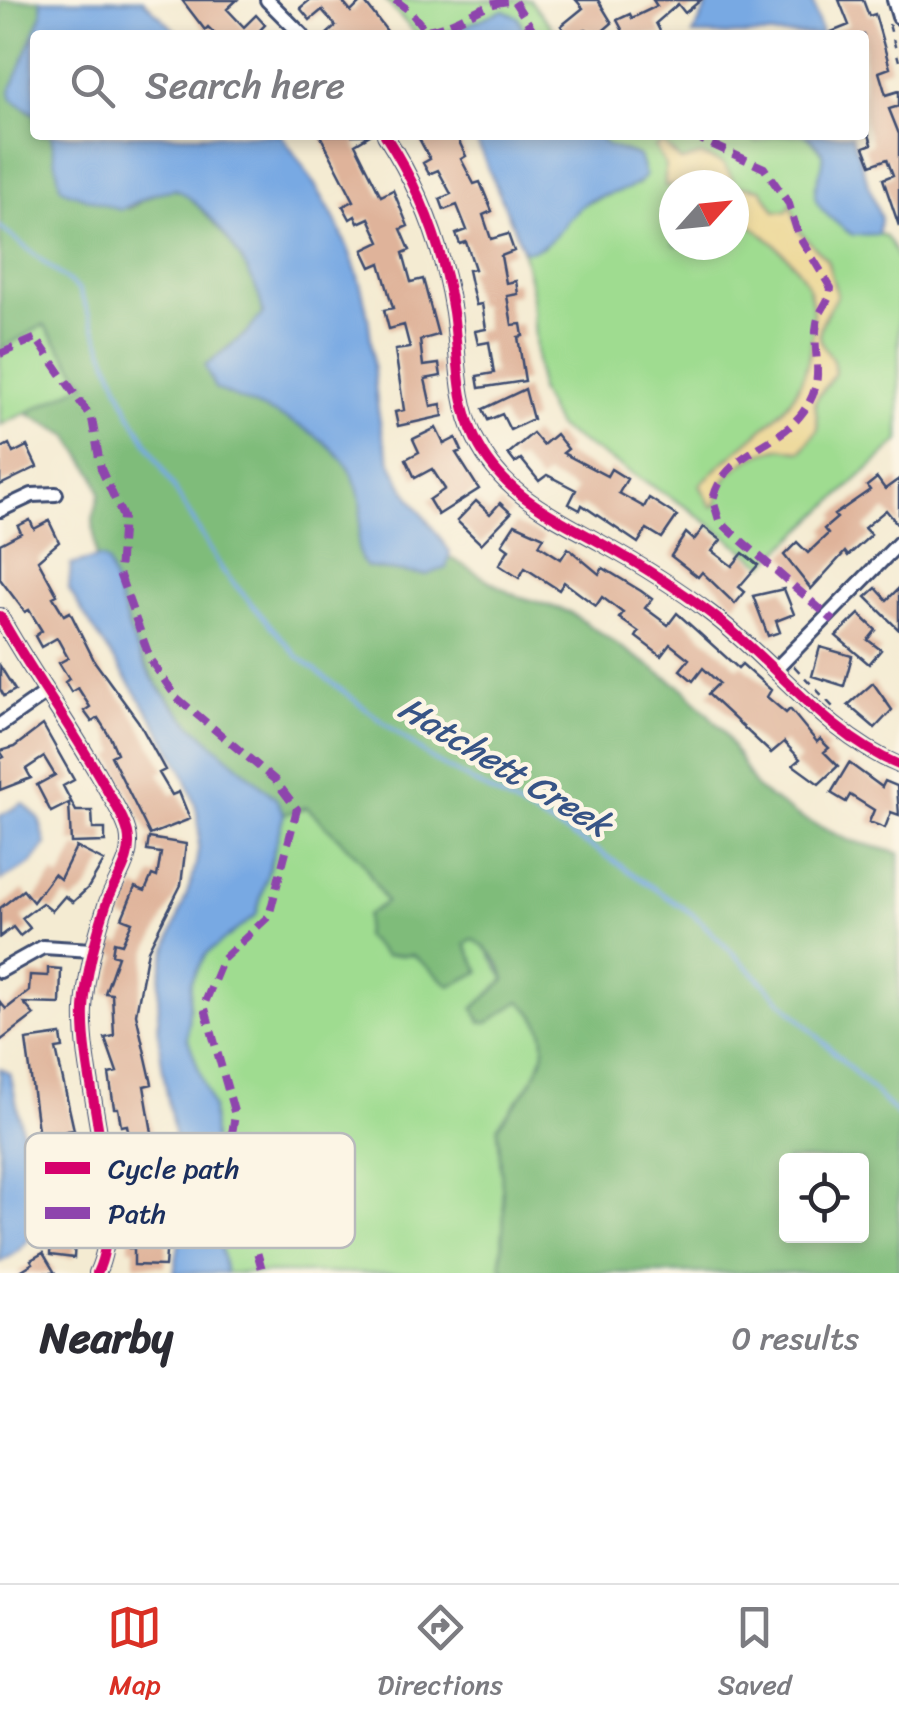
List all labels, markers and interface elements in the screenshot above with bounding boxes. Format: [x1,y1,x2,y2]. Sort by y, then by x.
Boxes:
search box [30,30,869,140]
text: Search here [145,52,345,119]
icon: search [65,58,120,113]
north arrow [659,170,749,260]
water label: Hatchett Creek [387,678,627,856]
legend [25,1133,355,1248]
text: Cycle path [108,1144,239,1193]
map controls [779,1153,869,1243]
button: locate [779,1153,869,1243]
text: Path [108,1189,166,1238]
text: Nearby [40,1301,173,1375]
text: 0 results [731,1310,859,1367]
tab: Map [107,1600,162,1709]
tab: Directions [377,1600,503,1709]
tab: Saved [718,1600,792,1709]

